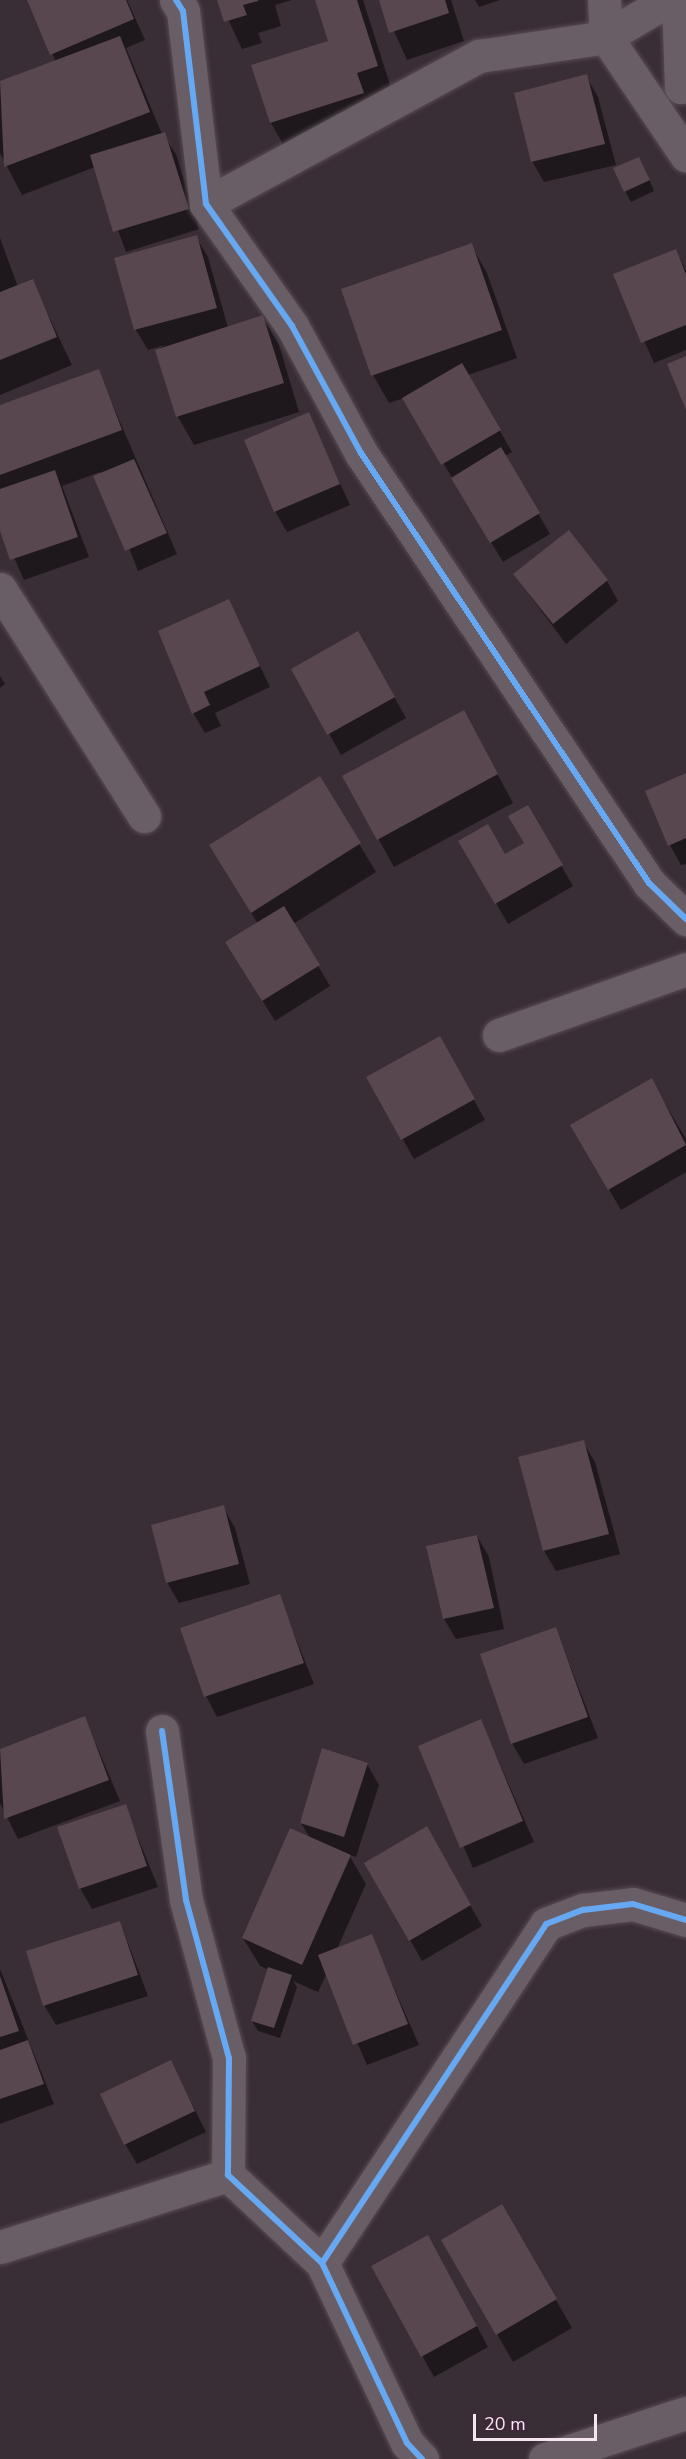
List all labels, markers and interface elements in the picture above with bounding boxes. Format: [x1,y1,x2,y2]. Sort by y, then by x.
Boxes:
scale bar [476,2402,600,2440]
text: 20 m [484,2412,526,2436]

